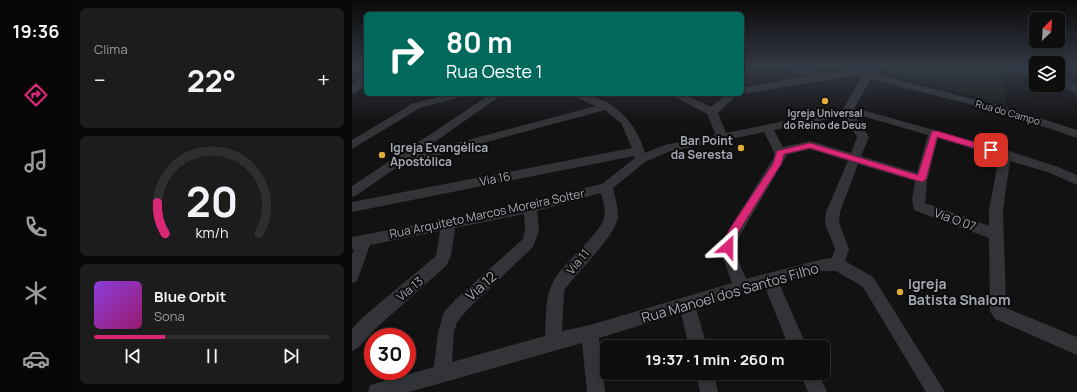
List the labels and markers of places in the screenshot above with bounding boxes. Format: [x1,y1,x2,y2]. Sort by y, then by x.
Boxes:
marker: Igreja Universal do Reino de Deus [820,96,830,106]
place label: Igreja Universal do Reino de Deus [783,106,867,132]
place label: Bar Point da Seresta [671,132,733,163]
pin [974,133,1008,167]
place label: Igreja Evangélica Apostólica [390,139,488,170]
marker: Bar Point da Seresta [736,143,746,153]
marker: Igreja Evangélica Apostólica [377,150,387,160]
place label: Igreja Batista Shalom [908,274,1011,309]
marker: Igreja Batista Shalom [895,287,905,297]

